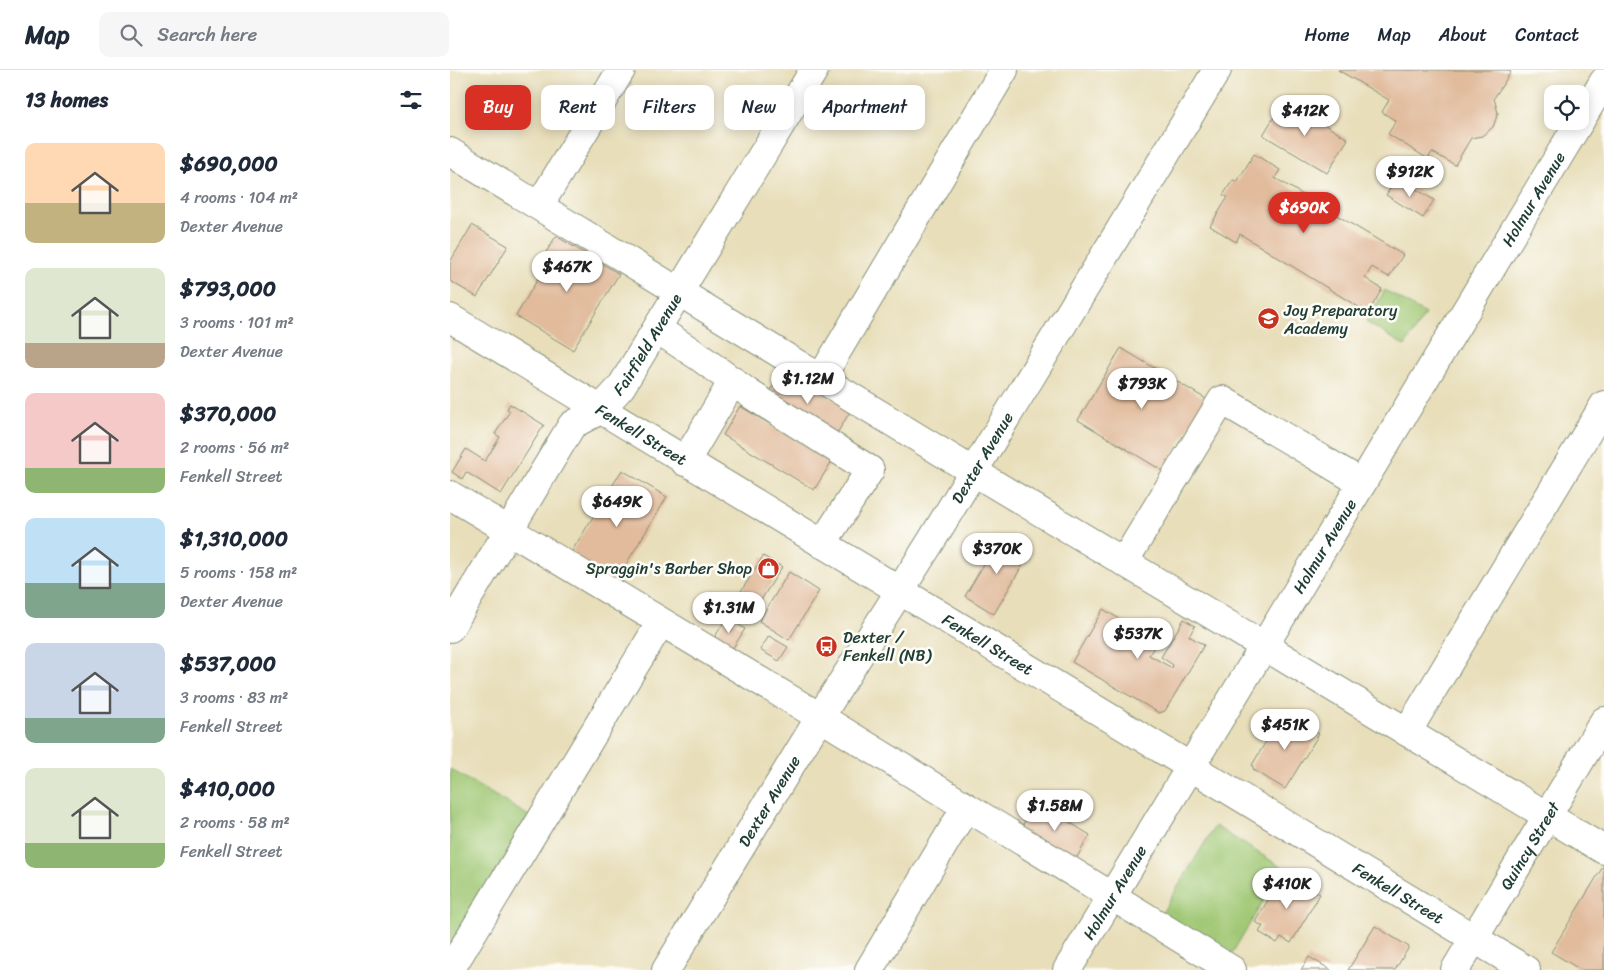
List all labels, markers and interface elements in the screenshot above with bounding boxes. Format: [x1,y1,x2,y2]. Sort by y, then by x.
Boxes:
search box [99,12,449,57]
text: Map [25,14,69,56]
text: Search here [157,18,257,51]
text: Home [1305,19,1350,51]
text: Map [1378,19,1411,51]
text: About [1439,19,1487,51]
text: Contact [1515,19,1579,51]
icon: search [117,21,145,49]
text: 13 homes [25,81,108,119]
chip: Buy [465,85,531,130]
chip: Rent [541,85,615,130]
chip: Filters [625,85,714,130]
chip: New [724,85,794,130]
chip: Apartment [804,85,925,130]
map controls [1544,85,1589,130]
button: locate [1544,85,1589,130]
icon: filters [397,86,425,114]
pin: $412K [1270,94,1340,137]
text: $412K [1282,96,1328,125]
text: $690,000 [180,145,278,183]
street label: Holmur Avenue [1494,146,1573,252]
pin: $912K [1375,156,1445,198]
text: $912K [1387,157,1433,186]
icon: home [65,163,125,223]
text: 4 rooms · 104 m² [180,183,298,212]
pin: $690K [1269,191,1339,234]
text: $690K [1279,193,1329,222]
text: Dexter Avenue [180,212,283,241]
pin: $467K [532,250,602,293]
text: $467K [543,252,591,281]
text: $793,000 [180,270,276,308]
street label: Fairfield Avenue [606,287,690,403]
icon: home [65,288,125,348]
place label: Joy Preparatory Academy [1283,296,1398,343]
school or university icon: Joy Preparatory Academy [1256,307,1280,331]
text: 3 rooms · 101 m² [180,308,294,337]
text: Dexter Avenue [180,337,283,366]
pin: $1.12M [767,362,849,405]
text: $1.12M [782,364,834,393]
pin: $793K [1107,368,1177,410]
text: $793K [1118,369,1166,398]
text: $370,000 [180,395,276,433]
street label: Fenkell Street [590,395,693,474]
street label: Dexter Avenue [943,406,1021,509]
icon: home [65,413,125,473]
text: 2 rooms · 56 m² [180,433,289,462]
text: Fenkell Street [180,462,283,491]
pin: $649K [582,486,652,528]
text: $649K [592,487,642,516]
street label: Holmur Avenue [1285,493,1365,599]
text: $1,310,000 [180,520,288,558]
pin: $370K [962,532,1032,575]
text: $370K [973,534,1021,563]
icon: home [65,538,125,598]
place label: Spraggin's Barber Shop [586,554,753,583]
shop icon: Spraggin's Barber Shop [756,556,780,580]
text: 5 rooms · 158 m² [180,558,297,587]
text: Dexter Avenue [180,587,283,616]
pin: $1.31M [688,592,770,634]
text: $1.31M [703,593,755,622]
street label: Fenkell Street [936,605,1039,683]
pin: $537K [1103,618,1173,660]
text: $537K [1114,619,1162,648]
place label: Dexter / Fenkell (NB) [843,623,933,670]
bus stop icon: Dexter / Fenkell (NB) [815,634,839,658]
text: $537,000 [180,645,276,683]
icon: home [65,663,125,723]
text: 3 rooms · 83 m² [180,683,288,712]
pin: $451K [1250,708,1320,751]
text: $451K [1261,710,1309,739]
text: Fenkell Street [180,712,283,741]
street label: Dexter Avenue [730,750,809,853]
text: $410,000 [180,770,275,808]
icon: home [65,788,125,848]
pin: $1.58M [1014,790,1096,832]
text: $1.58M [1028,791,1082,820]
street label: Quincy Street [1492,795,1568,896]
text: 2 rooms · 58 m² [180,808,290,837]
text: Fenkell Street [180,837,283,866]
street label: Holmur Avenue [1075,839,1155,946]
street label: Fenkell Street [1347,854,1450,932]
pin: $410K [1252,868,1322,910]
text: $410K [1263,869,1311,898]

